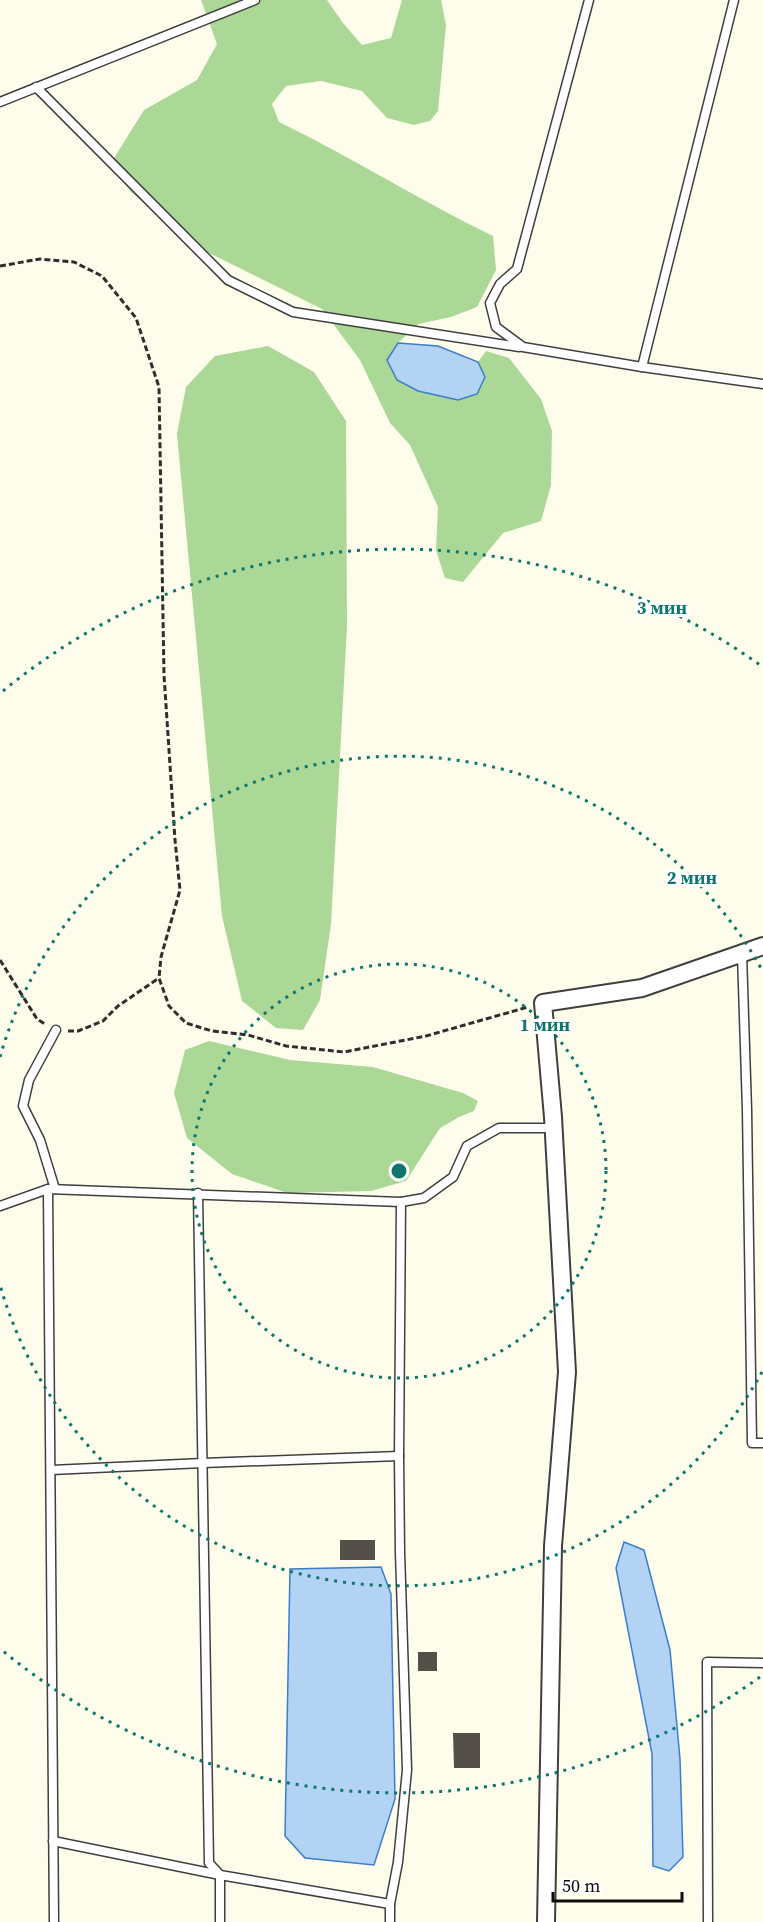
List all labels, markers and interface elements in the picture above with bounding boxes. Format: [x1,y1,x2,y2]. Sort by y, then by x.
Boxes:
text: 3 мин [637,595,688,620]
text: 2 мин [667,865,718,890]
text: 1 мин [520,1012,571,1037]
centre of rings [389,1161,409,1181]
scale bar [553,1865,682,1903]
text: 50 m [562,1873,600,1898]

